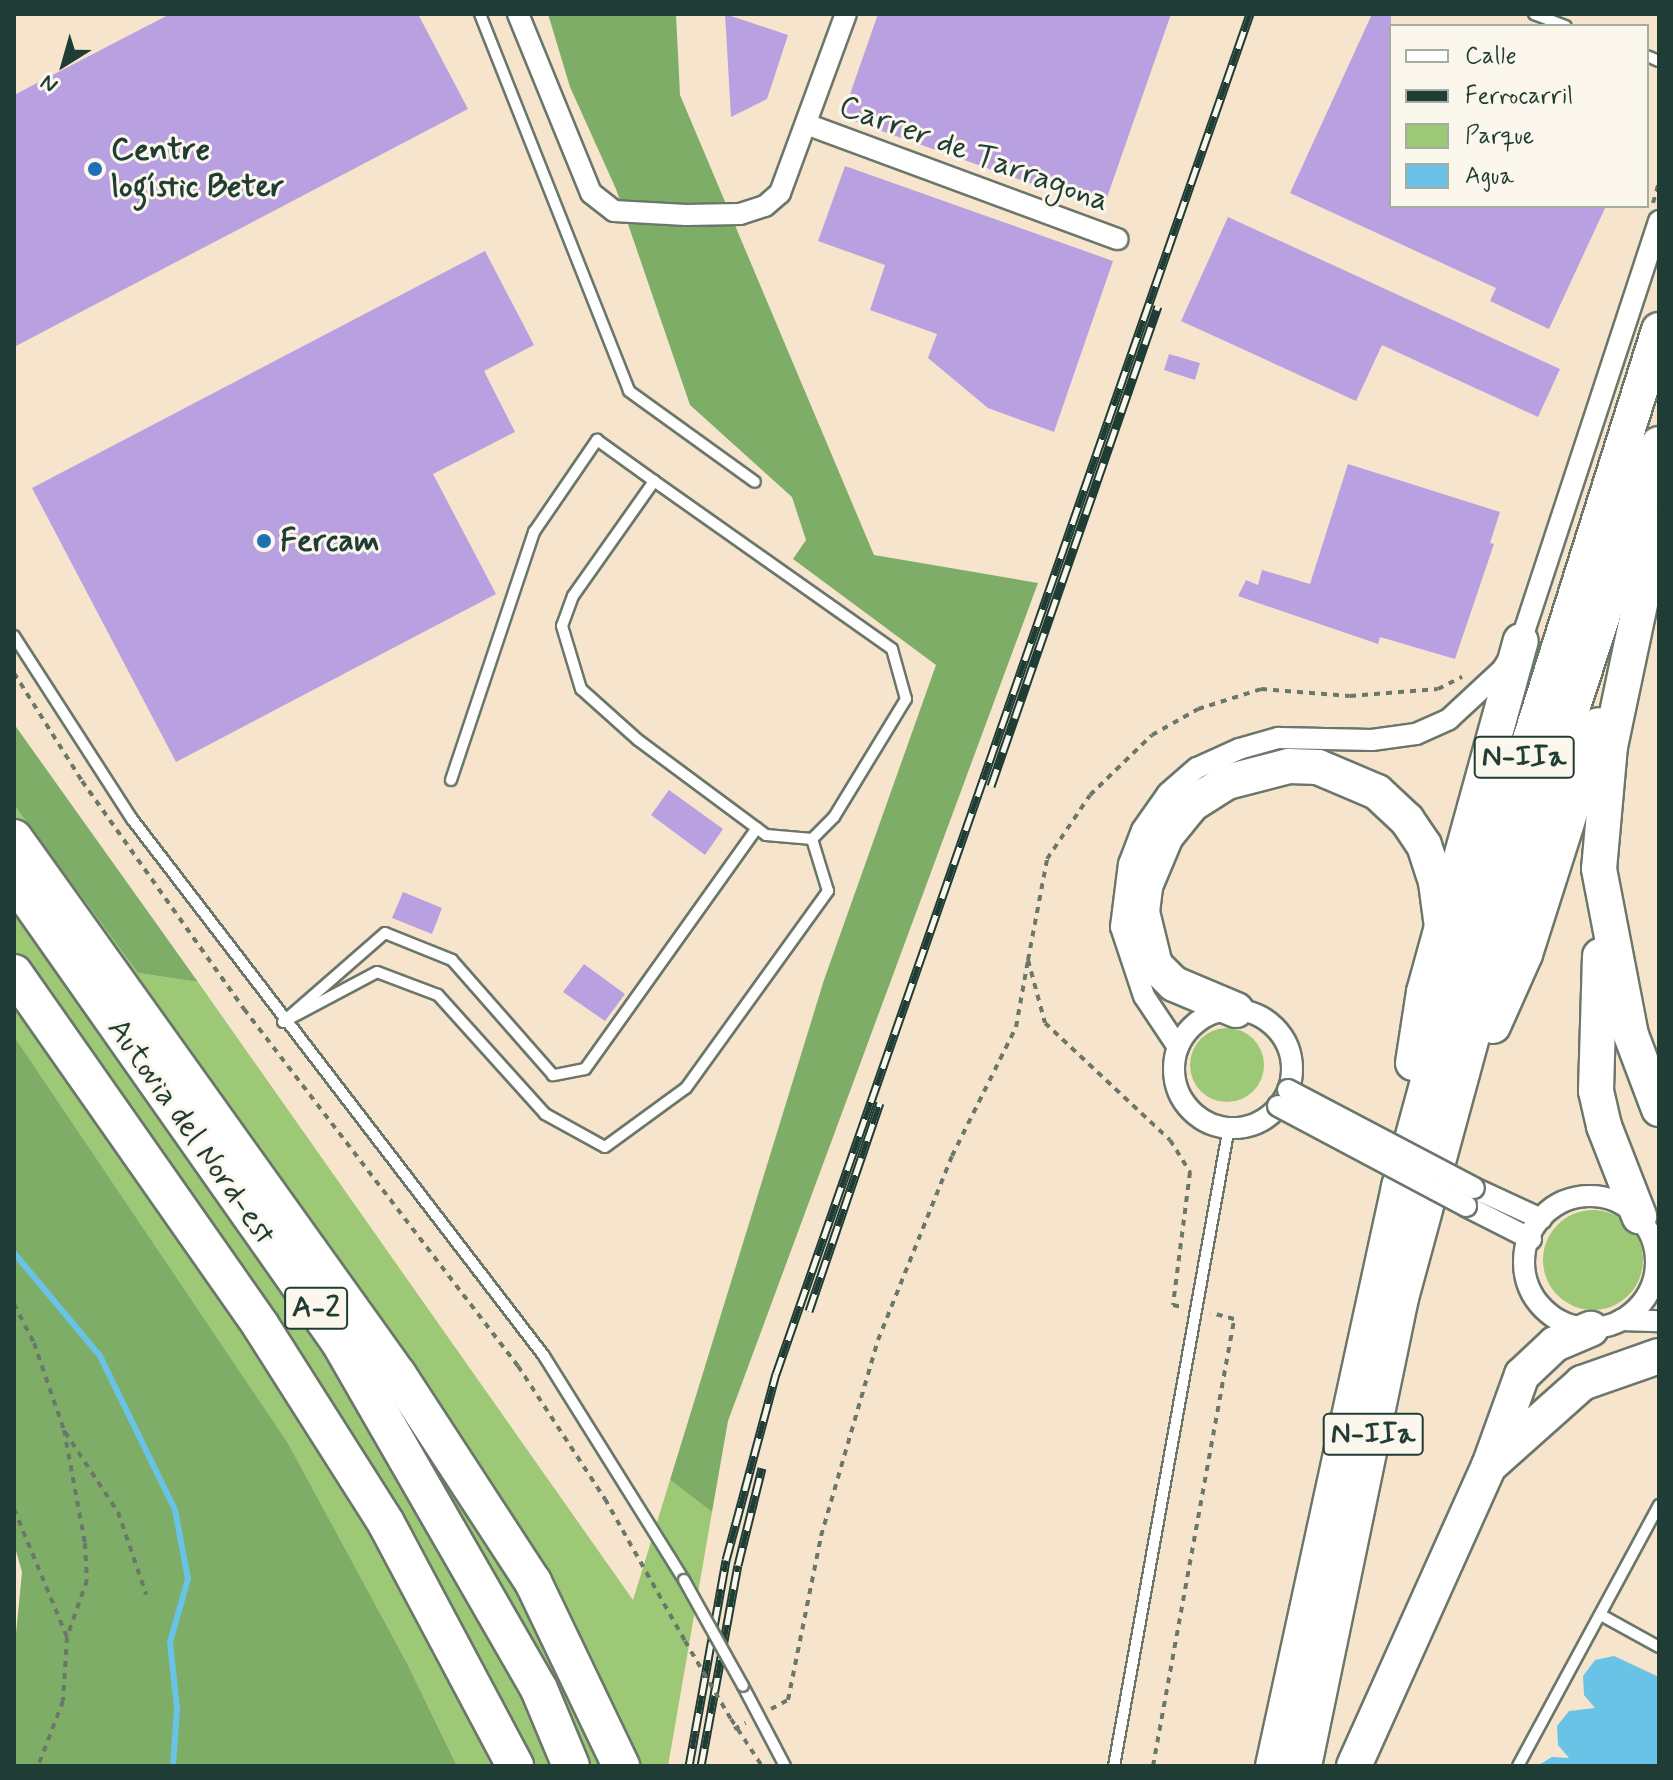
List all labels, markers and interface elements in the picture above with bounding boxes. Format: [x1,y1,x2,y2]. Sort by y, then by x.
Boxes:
north arrow [24,24,104,104]
legend [1389,24,1649,208]
text: Calle [1465,41,1517,72]
text: N [35,68,64,99]
text: Ferrocarril [1465,81,1573,112]
street label: Carrer de Tarragona [837,89,1111,219]
text: Parque [1465,121,1534,152]
place label: Centre logístic Beter [111,132,284,207]
marker: Centre logístic Beter [86,160,104,178]
text: Agua [1465,161,1514,192]
place label: Fercam [280,522,379,560]
marker: Fercam [255,532,273,550]
road number: N-IIa [1472,731,1576,783]
street label: Autovia del Nord-est [98,1011,284,1253]
road number: A-2 [284,1282,348,1334]
road number: N-IIa [1321,1408,1425,1460]

